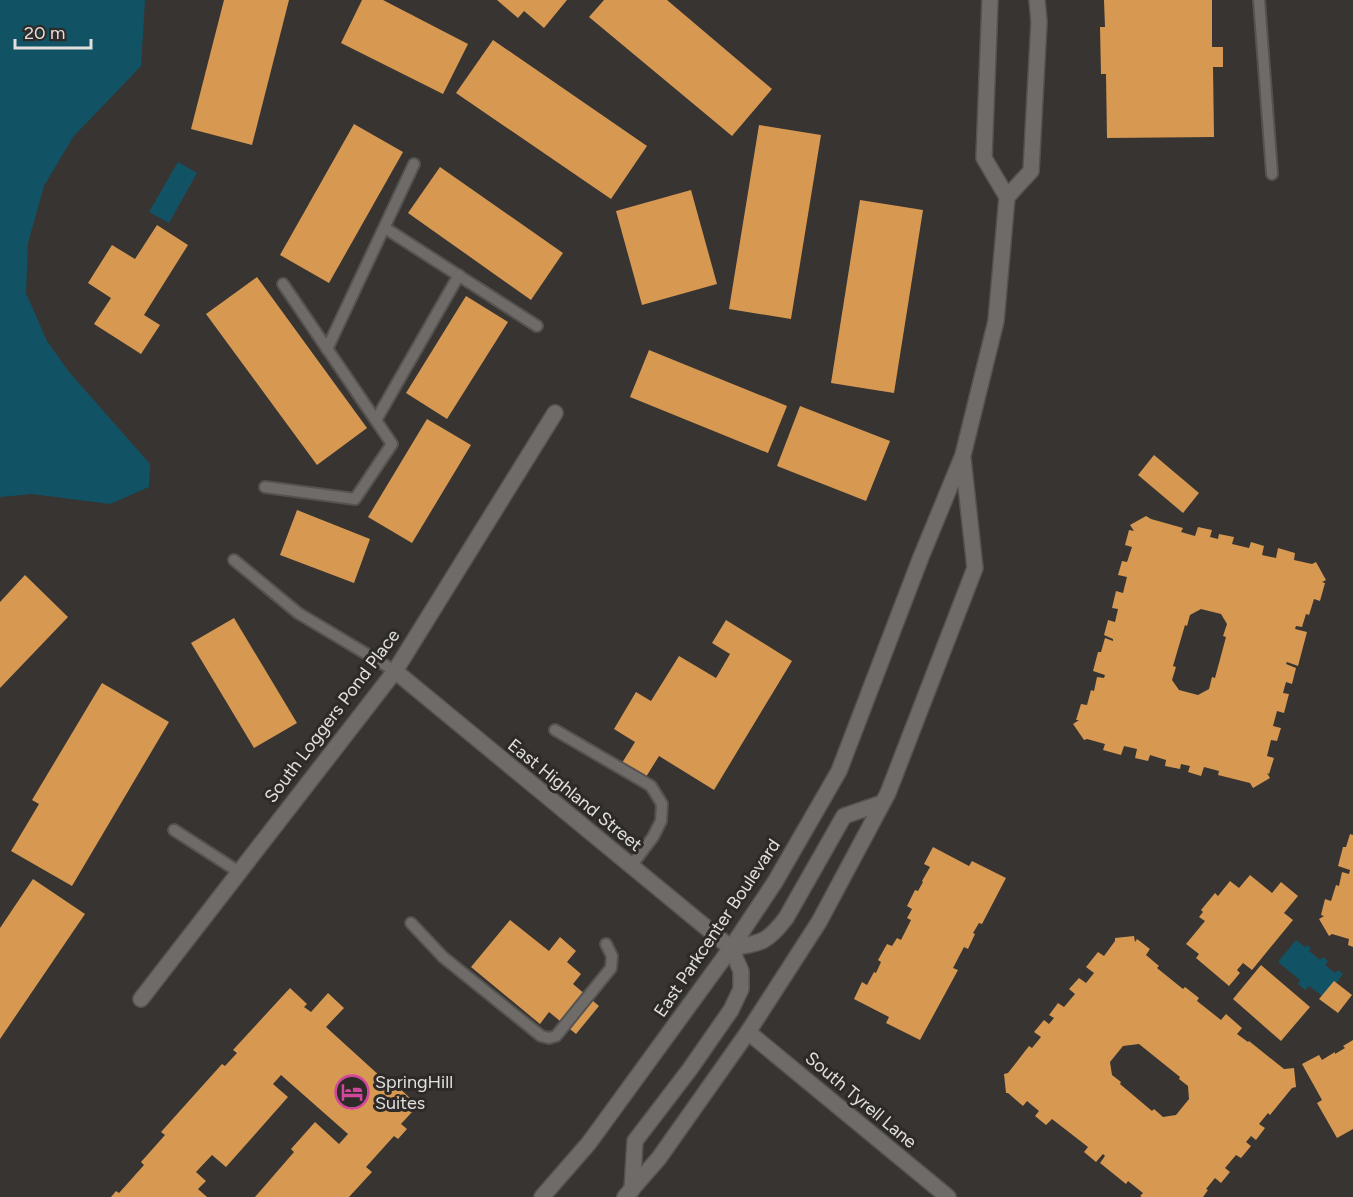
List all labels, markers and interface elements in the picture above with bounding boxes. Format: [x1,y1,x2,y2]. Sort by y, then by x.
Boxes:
scale bar [15,12,92,50]
text: 20 m [24,22,65,44]
street label: South Loggers Pond Place [260,625,404,807]
street label: East Highland Street [503,734,647,856]
street label: East Parkcenter Boulevard [649,835,785,1021]
street label: South Tyrell Lane [801,1047,921,1153]
place label: SpringHill Suites [375,1071,453,1114]
hotel icon: SpringHill Suites [334,1074,370,1110]

